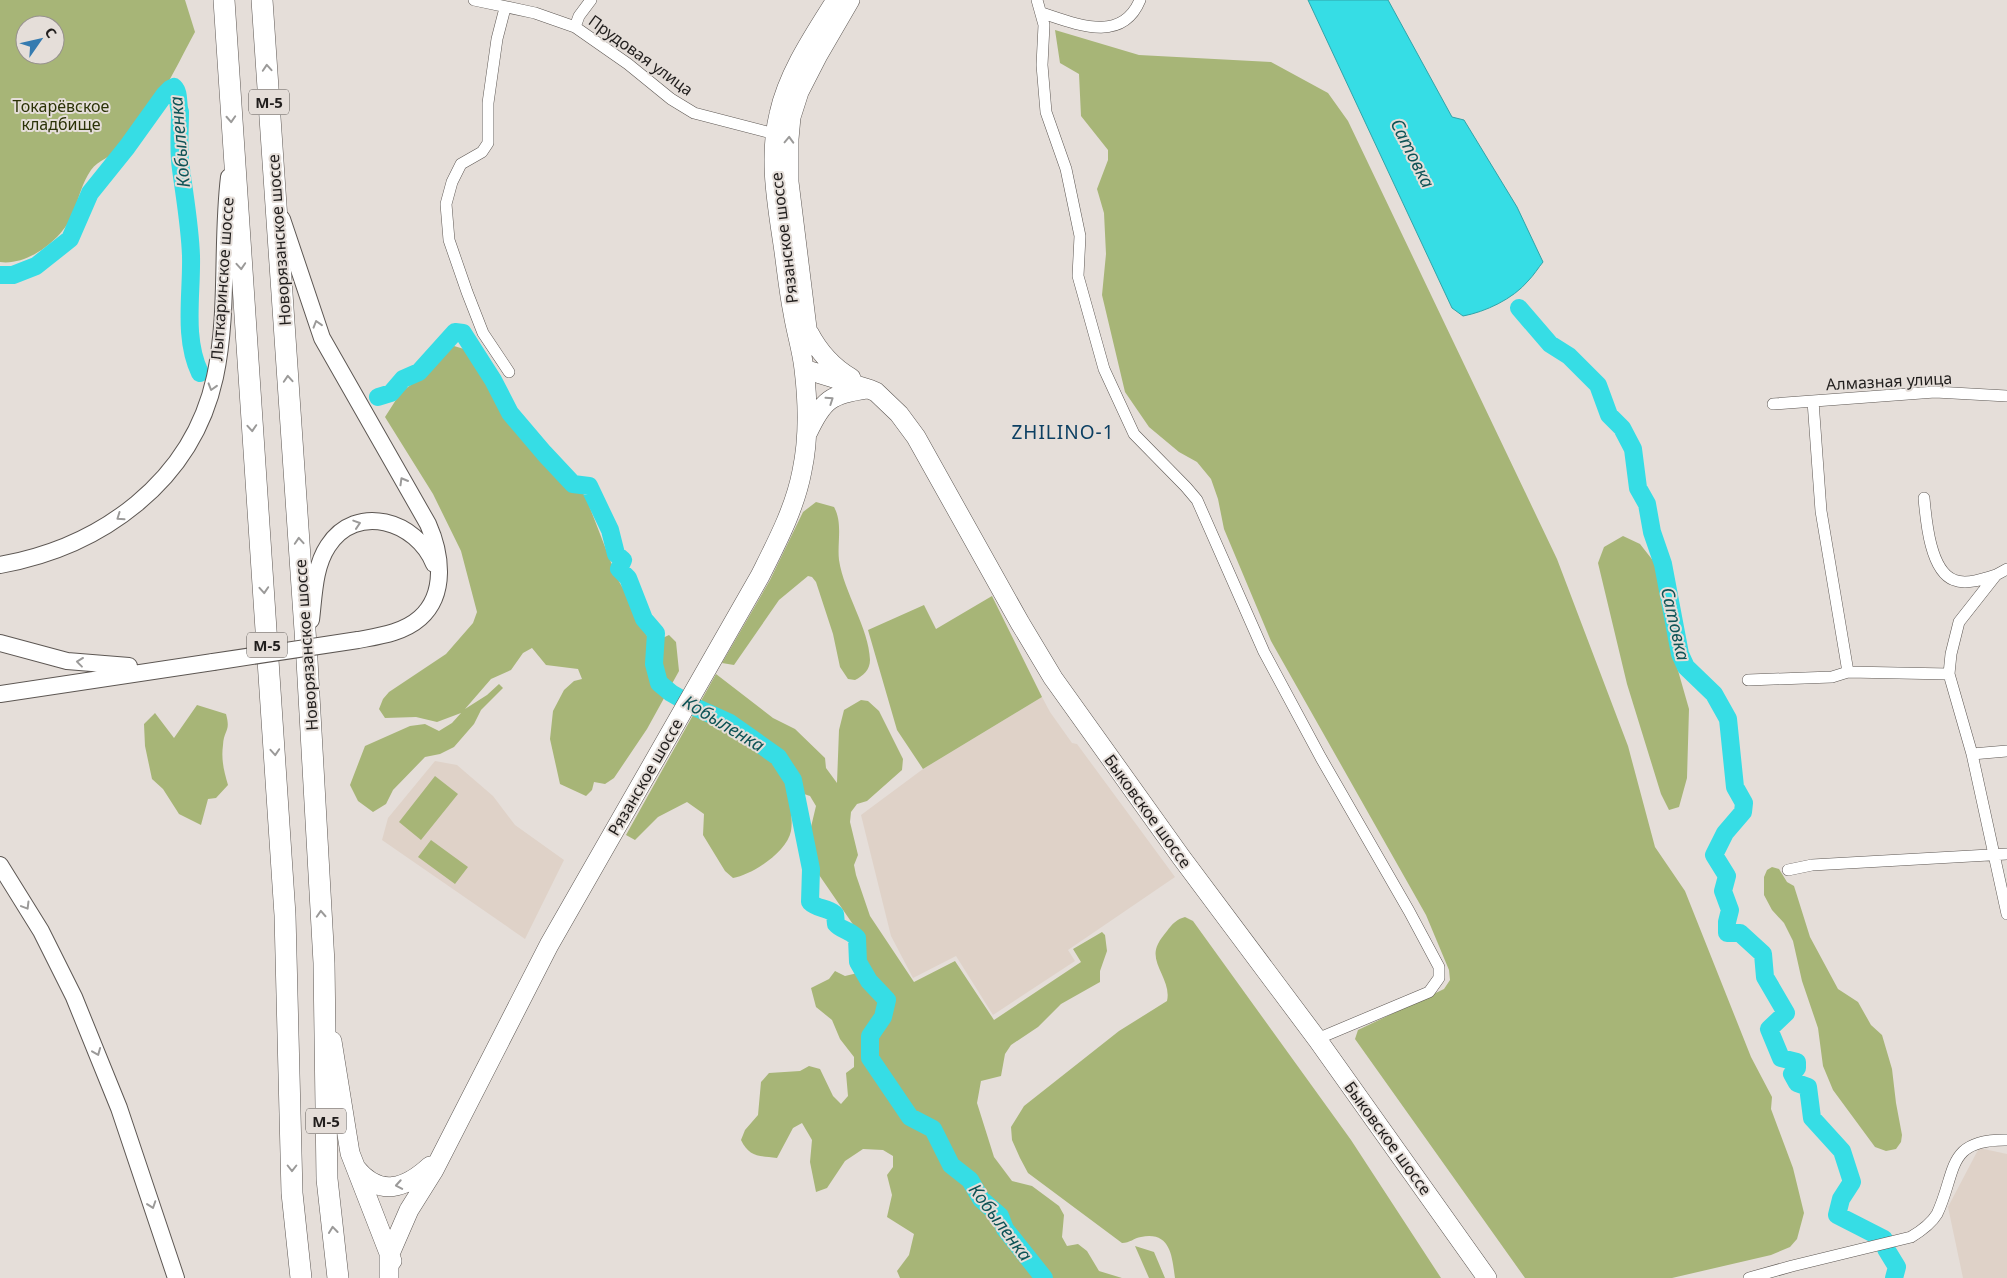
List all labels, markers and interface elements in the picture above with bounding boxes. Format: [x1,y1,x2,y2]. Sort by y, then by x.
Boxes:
street label: Прудовая улица [584,10,698,100]
north arrow [15,15,65,65]
text: С [41,23,62,42]
one-way arrow [261,64,272,72]
road number: М-5 [249,90,289,114]
park label: Токарёвское кладбище [13,95,110,135]
water label: Кобыленка [163,95,195,189]
water label: Сатовка [1385,114,1441,192]
one-way arrow [226,115,237,123]
one-way arrow [784,136,794,144]
street label: Новорязанское шоссе [262,153,296,326]
street label: Рязанское шоссе [765,171,803,305]
street label: Лыткаринское шоссе [205,196,239,362]
one-way arrow [236,262,247,270]
one-way arrow [313,320,323,328]
street label: Алмазная улица [1825,367,1953,395]
one-way arrow [283,375,294,383]
one-way arrow [207,383,217,391]
one-way arrow [824,397,834,406]
district label: ZHILINO-1 [1011,419,1115,445]
one-way arrow [247,424,258,432]
one-way arrow [400,478,410,487]
one-way arrow [116,511,126,520]
one-way arrow [352,520,361,530]
one-way arrow [294,537,305,545]
street label: Новорязанское шоссе [289,558,323,731]
water label: Сатовка [1656,585,1696,663]
one-way arrow [258,586,269,594]
road number: М-5 [247,632,287,658]
one-way arrow [75,657,83,668]
water label: Кобыленка [679,689,769,757]
street label: Рязанское шоссе [602,714,688,840]
one-way arrow [269,749,280,757]
street label: Быковское шоссе [1099,750,1197,872]
one-way arrow [20,901,29,910]
one-way arrow [316,910,327,918]
one-way arrow [91,1048,101,1056]
street label: Быковское шоссе [1339,1077,1437,1199]
road number: М-5 [306,1108,346,1134]
one-way arrow [287,1164,297,1172]
water label: Кобыленка [964,1178,1038,1266]
one-way arrow [395,1179,404,1189]
one-way arrow [146,1200,156,1209]
one-way arrow [327,1225,338,1233]

